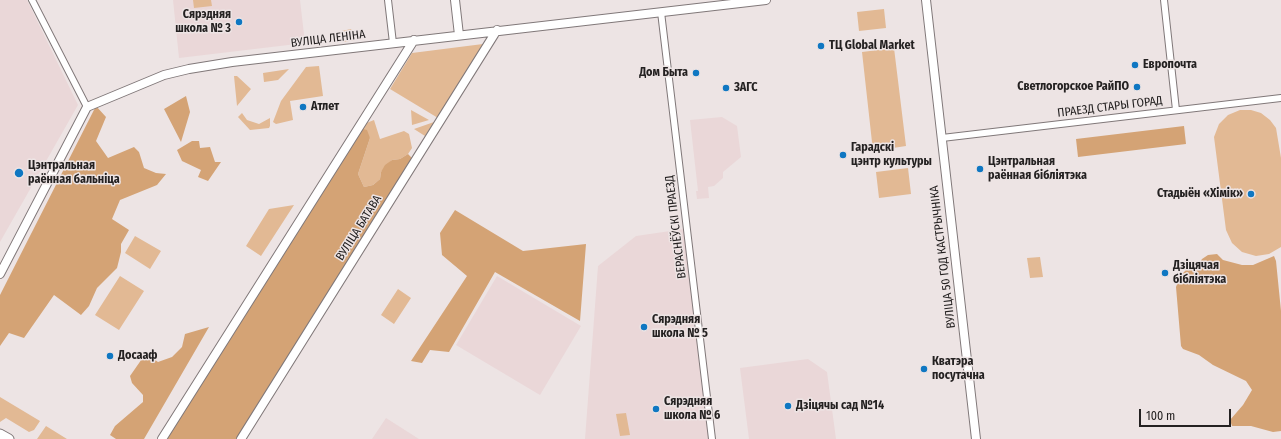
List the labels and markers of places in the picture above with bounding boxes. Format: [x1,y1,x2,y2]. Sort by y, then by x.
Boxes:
place label: Сярэдняя школа № 3 [175,8,231,36]
marker: Сярэдняя школа № 3 [234,17,244,27]
place label: ТЦ Global Market [829,39,915,53]
marker: ТЦ Global Market [816,41,826,51]
place label: Европочта [1143,58,1197,72]
marker: Европочта [1130,60,1140,70]
place label: Дом Быта [639,66,688,80]
marker: Дом Быта [691,68,701,78]
place label: Светлогорское РайПО [1017,80,1129,94]
place label: ЗАГС [734,81,758,95]
marker: Светлогорское РайПО [1132,82,1142,92]
marker: ЗАГС [721,83,731,93]
place label: Атлет [311,100,339,114]
marker: Атлет [298,102,308,112]
place label: Гарадскі цэнтр культуры [851,141,932,169]
marker: Гарадскі цэнтр культуры [838,150,848,160]
place label: Цэнтральная раённая бібліятэка [988,155,1087,183]
place label: Цэнтральная раённая бальніца [28,159,120,187]
marker: Цэнтральная раённая бібліятэка [975,164,985,174]
marker: Цэнтральная раённая бальніца [13,167,25,179]
place label: Стадыён «Хімік» [1157,187,1243,201]
marker: Стадыён «Хімік» [1246,189,1256,199]
place label: Дзіцячая бібліятэка [1173,259,1226,287]
marker: Дзіцячая бібліятэка [1160,268,1170,278]
place label: Сярэдняя школа № 5 [652,313,708,341]
marker: Сярэдняя школа № 5 [639,322,649,332]
place label: Досааф [118,349,158,363]
marker: Досааф [105,351,115,361]
place label: Кватэра посутачна [932,355,985,383]
marker: Кватэра посутачна [919,364,929,374]
place label: Сярэдняя школа № 6 [664,395,720,423]
place label: Дзіцячы сад №14 [796,399,884,413]
marker: Дзіцячы сад №14 [783,401,793,411]
marker: Сярэдняя школа № 6 [651,404,661,414]

